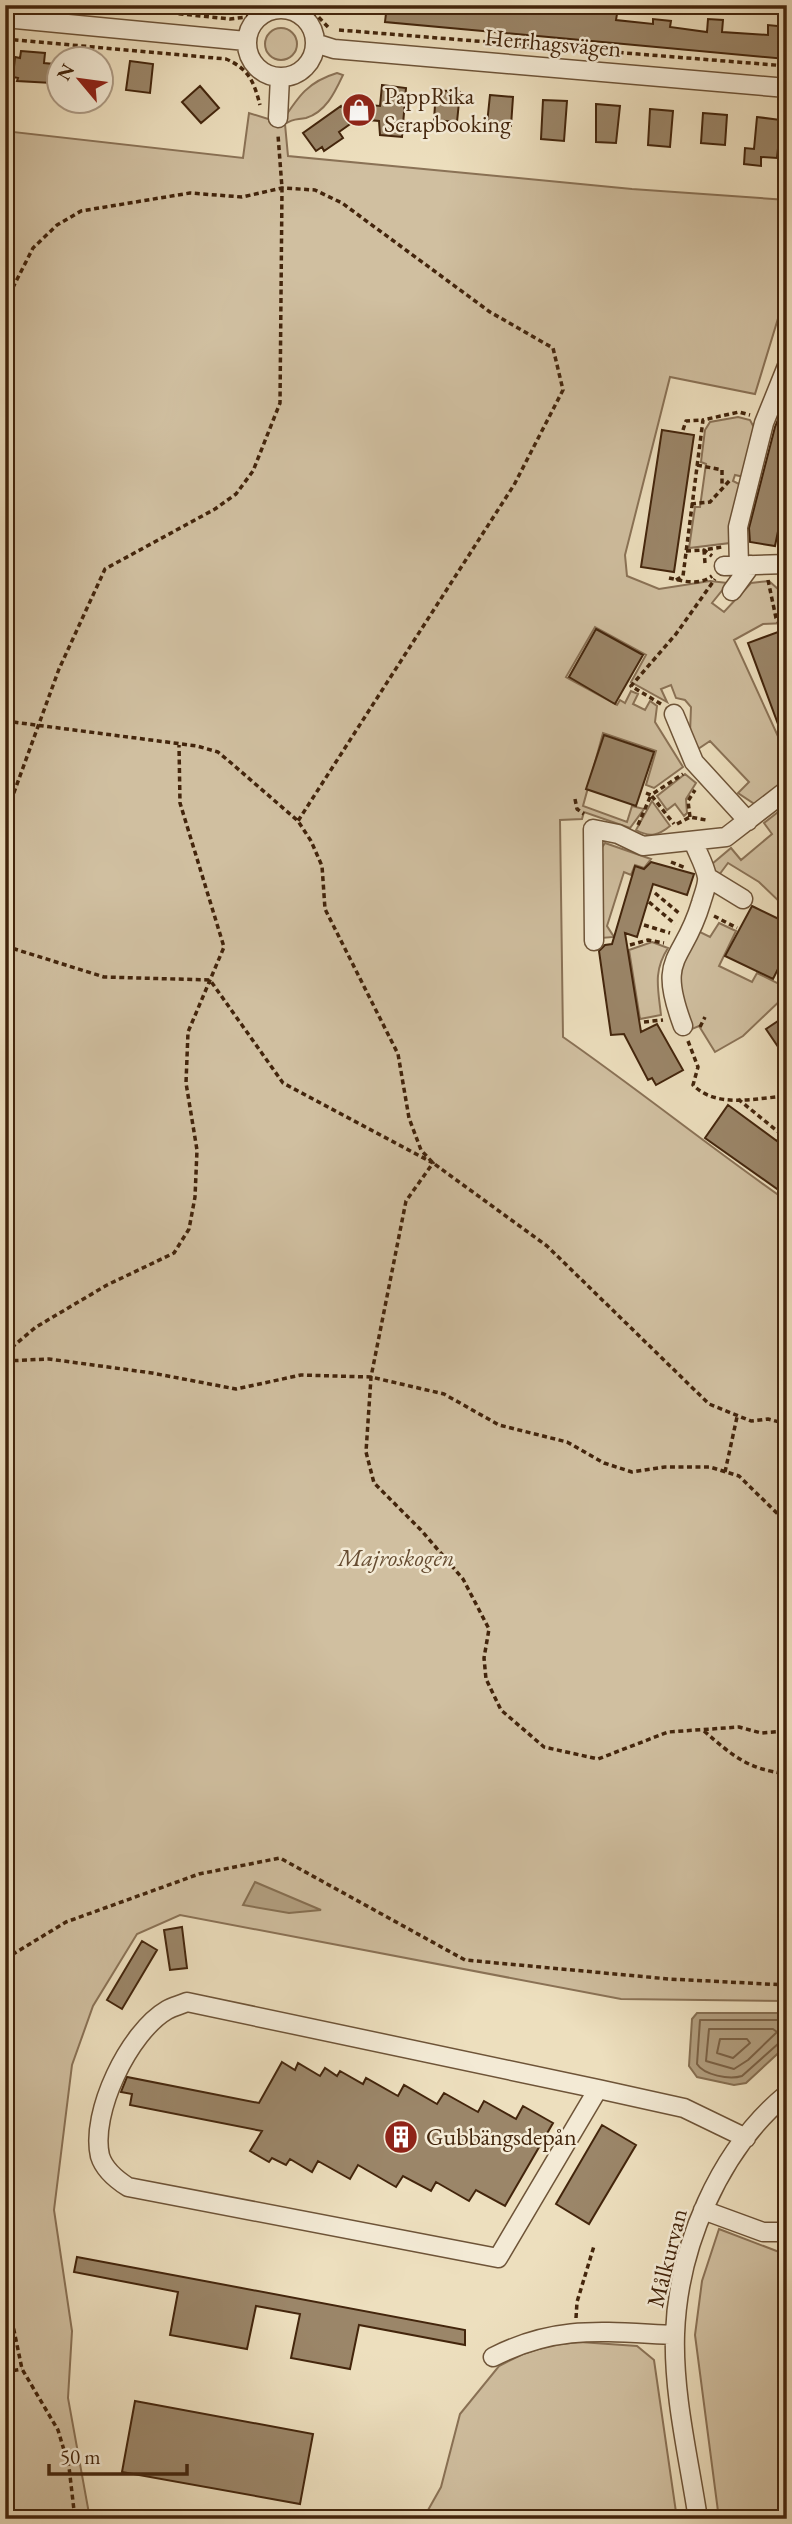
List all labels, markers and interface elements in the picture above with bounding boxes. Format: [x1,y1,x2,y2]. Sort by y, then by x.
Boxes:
street label: Herrhagsvägen [483,21,623,64]
north arrow [46,46,116,116]
text: N [51,59,81,85]
place label: PappRika Scrapbooking [384,80,511,139]
shop icon: PappRika Scrapbooking [340,91,378,129]
park label: Majroskogen [336,1542,454,1573]
building icon: Gubbängsdepån [382,2118,420,2156]
place label: Gubbängsdepån [426,2121,577,2152]
street label: Målkurvan [639,2205,694,2311]
scale bar [49,2433,187,2477]
text: 50 m [60,2443,101,2470]

